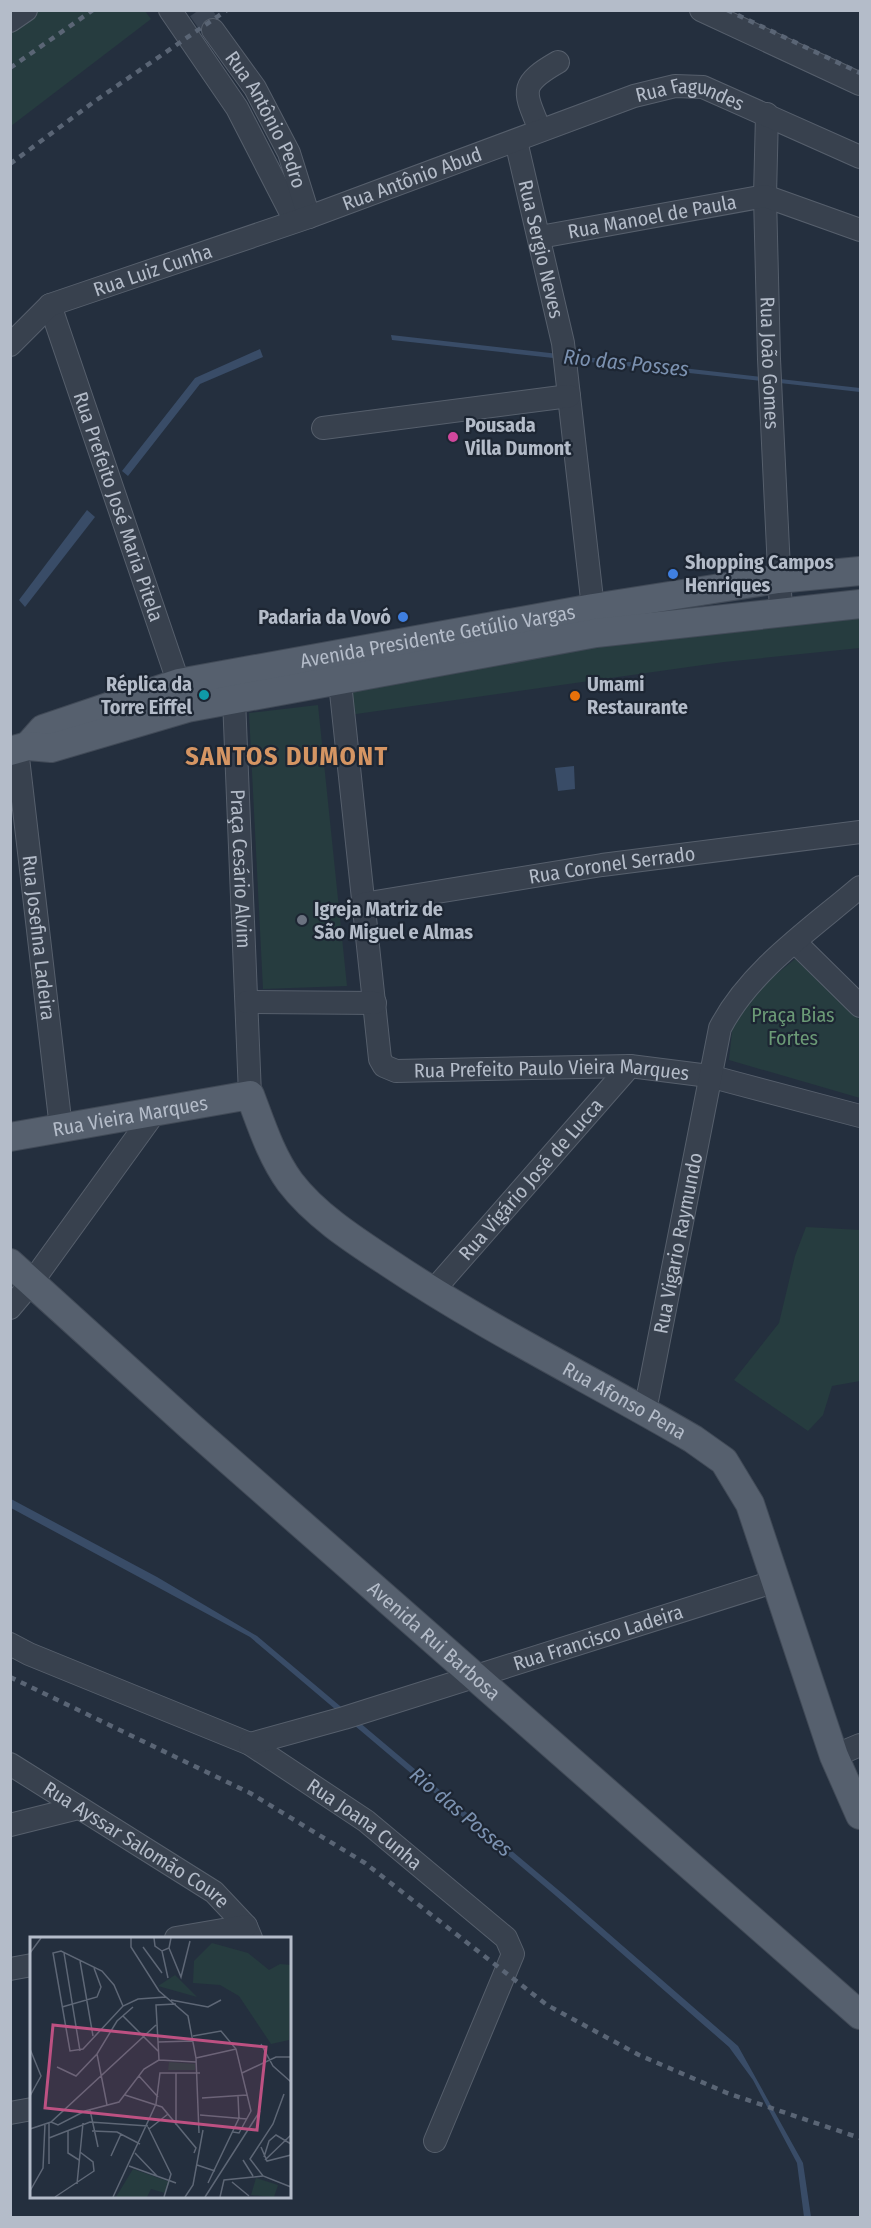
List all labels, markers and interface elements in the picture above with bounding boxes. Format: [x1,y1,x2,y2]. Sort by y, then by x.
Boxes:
street label: Rua Antônio Pedro [220,46,311,191]
street label: Rua Fagundes [633,73,748,116]
street label: Rua Antônio Abud [339,142,485,216]
street label: Rua Sergio Neves [513,178,569,321]
street label: Rua Manoel de Paula [566,189,738,244]
street label: Rua Luiz Cunha [90,239,215,301]
street label: Rua João Gomes [755,296,784,430]
water label: Rio das Posses [562,343,690,383]
street label: Rua Prefeito José Maria Pitela [68,389,169,625]
place label: Pousada Villa Dumont [464,413,572,460]
marker: Pousada Villa Dumont [446,430,460,444]
place label: Shopping Campos Henriques [685,550,834,597]
marker: Shopping Campos Henriques [666,567,680,581]
street label: Avenida Presidente Getúlio Vargas [298,599,577,673]
place label: Padaria da Vovó [258,605,391,629]
marker: Padaria da Vovó [396,610,410,624]
place label: Réplica da Torre Eiffel [101,672,193,719]
place label: Umami Restaurante [587,672,688,719]
marker: Réplica da Torre Eiffel [197,688,211,702]
marker: Umami Restaurante [568,689,582,703]
district label: SANTOS DUMONT [185,741,389,772]
street label: Praça Cesário Alvim [226,789,256,949]
street label: Rua Coronel Serrado [527,841,697,889]
street label: Rua Josefina Ladeira [17,854,60,1022]
place label: Igreja Matriz de São Miguel e Almas [314,897,473,944]
marker: Igreja Matriz de São Miguel e Almas [295,913,309,927]
park label: Praça Bias Fortes [751,1003,835,1050]
street label: Rua Prefeito Paulo Vieira Marques [413,1054,691,1085]
street label: Rua Vieira Marques [51,1091,210,1141]
street label: Rua Vigário José de Lucca [454,1093,608,1265]
street label: Rua Vigario Raymundo [648,1151,707,1336]
street label: Rua Afonso Pena [559,1357,690,1444]
street label: Avenida Rui Barbosa [363,1576,505,1705]
street label: Rua Francisco Ladeira [510,1599,686,1676]
water label: Rio das Posses [404,1762,518,1862]
street label: Rua Joana Cunha [303,1773,427,1875]
street label: Rua Ayssar Salomão Coure [39,1776,235,1913]
inset map [30,1937,291,2198]

